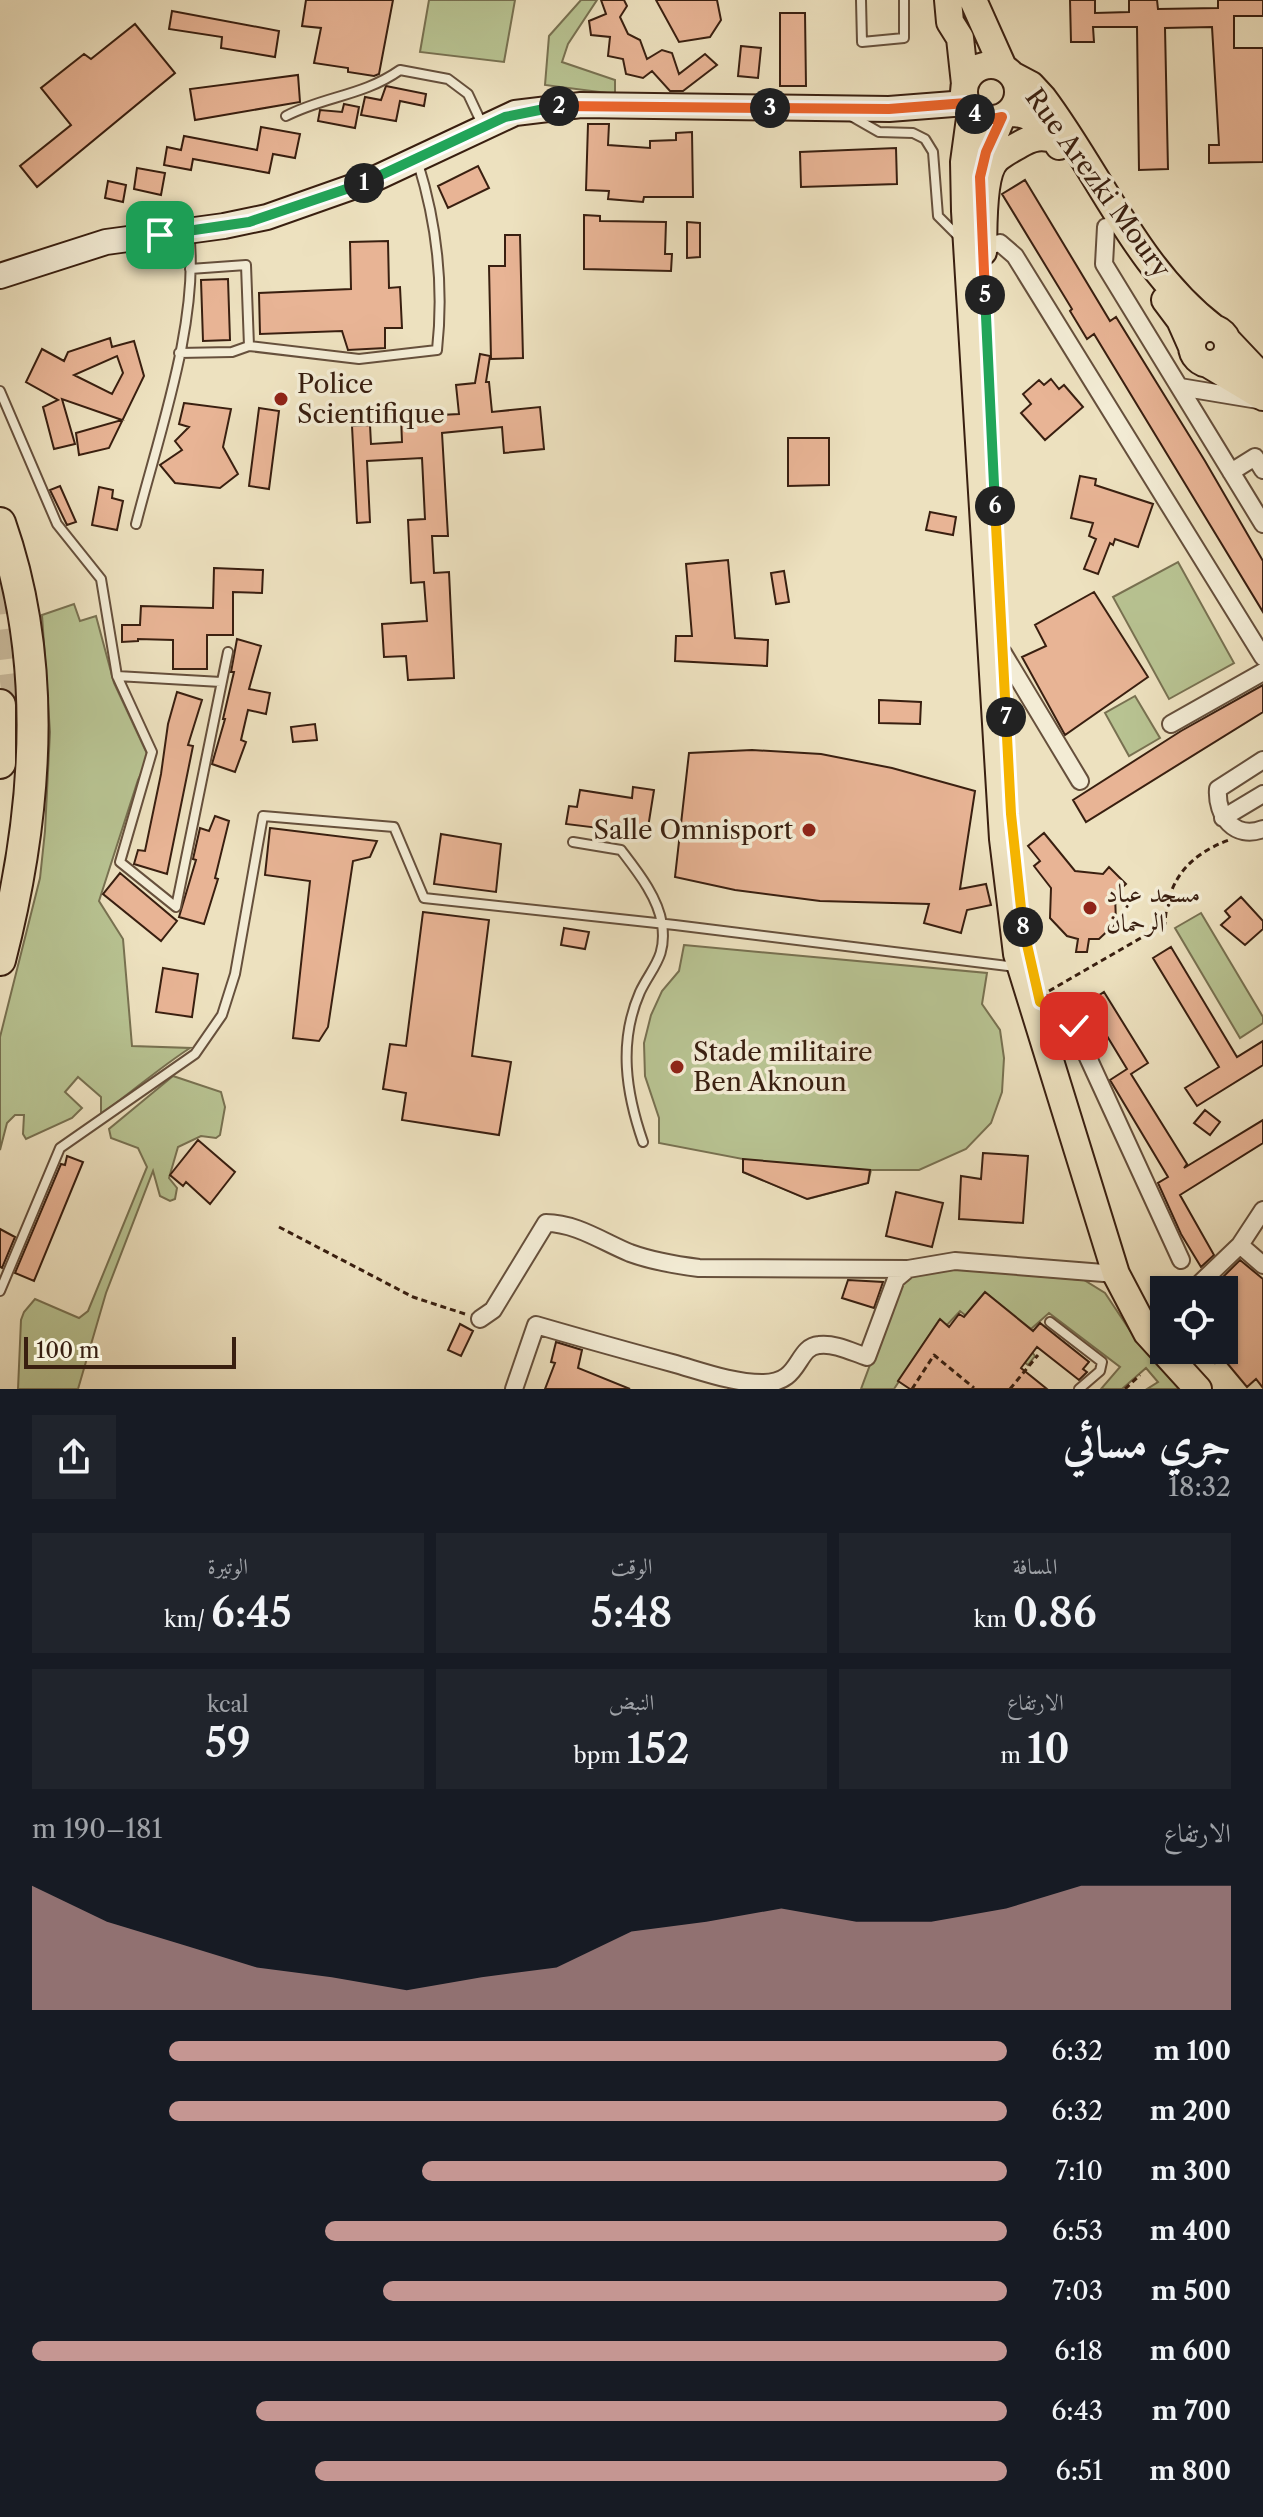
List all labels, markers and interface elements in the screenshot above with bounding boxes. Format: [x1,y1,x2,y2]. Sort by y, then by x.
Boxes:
street label: Rue Arezki Moury [1019,82,1178,284]
pin: 2 [539,86,579,126]
pin: 3 [750,88,790,128]
text: 2 [553,92,566,119]
text: 3 [764,94,776,121]
pin: 4 [955,94,995,134]
text: 4 [968,100,982,127]
pin: 1 [344,163,384,203]
text: 1 [359,169,369,196]
pin [126,201,194,269]
icon: arrive [138,213,182,257]
pin: 5 [965,275,1005,315]
text: 5 [979,281,991,308]
place label: Police Scientifique [297,368,445,430]
marker: Police Scientifique [272,390,290,408]
pin: 6 [975,486,1015,526]
text: 6 [988,492,1002,519]
pin: 7 [986,697,1026,737]
text: 7 [1000,703,1012,730]
place label: Salle Omnisport [593,814,794,846]
marker: Salle Omnisport [800,821,818,839]
place label: مسجد عباد الرحمان [1106,877,1200,939]
marker: مسجد عباد الرحمان [1081,899,1099,917]
pin: 8 [1003,907,1043,947]
text: 8 [1016,913,1030,940]
pin [1040,992,1108,1060]
icon: check [1052,1004,1096,1048]
place label: Stade militaire Ben Aknoun [693,1036,873,1098]
marker: Stade militaire Ben Aknoun [668,1058,686,1076]
map controls [1150,1276,1238,1364]
button: locate [1150,1276,1238,1364]
scale bar [24,1333,236,1369]
text: 100 m [36,1337,99,1364]
text: جري مسائي [1063,1414,1231,1468]
button: share [32,1415,116,1499]
text: 18:32 [1168,1471,1231,1503]
text: الوتيرة [208,1553,248,1580]
text: الوقت [610,1553,653,1580]
text: المسافة [1013,1553,1058,1580]
text: 6:45 [211,1588,292,1637]
text: 5:48 [591,1588,672,1637]
text: 0.86 [1013,1588,1097,1637]
text: /km [164,1606,211,1633]
text: km [974,1606,1013,1633]
text: النبض [609,1689,654,1716]
text: الارتفاع [1007,1689,1064,1716]
text: kcal [207,1691,249,1718]
text: 59 [205,1718,251,1767]
text: 152 [627,1724,690,1773]
text: 10 [1027,1724,1070,1773]
text: bpm [573,1742,627,1769]
text: m [1001,1742,1027,1769]
text: 181–190 m [32,1813,162,1845]
text: الارتفاع [1164,1817,1231,1849]
text: 6:32 [1051,2035,1103,2067]
text: 100 m [1154,2035,1231,2067]
text: 6:32 [1051,2095,1103,2127]
text: 200 m [1150,2095,1231,2127]
text: 7:10 [1055,2155,1103,2187]
text: 300 m [1151,2155,1231,2187]
text: 6:53 [1052,2215,1103,2247]
text: 400 m [1150,2215,1231,2247]
text: 7:03 [1052,2275,1103,2307]
text: 500 m [1151,2275,1231,2307]
text: 6:18 [1054,2335,1103,2367]
text: 600 m [1150,2335,1231,2367]
text: 6:43 [1051,2395,1103,2427]
text: 700 m [1152,2395,1231,2427]
text: 6:51 [1055,2455,1103,2487]
text: 800 m [1149,2455,1231,2487]

